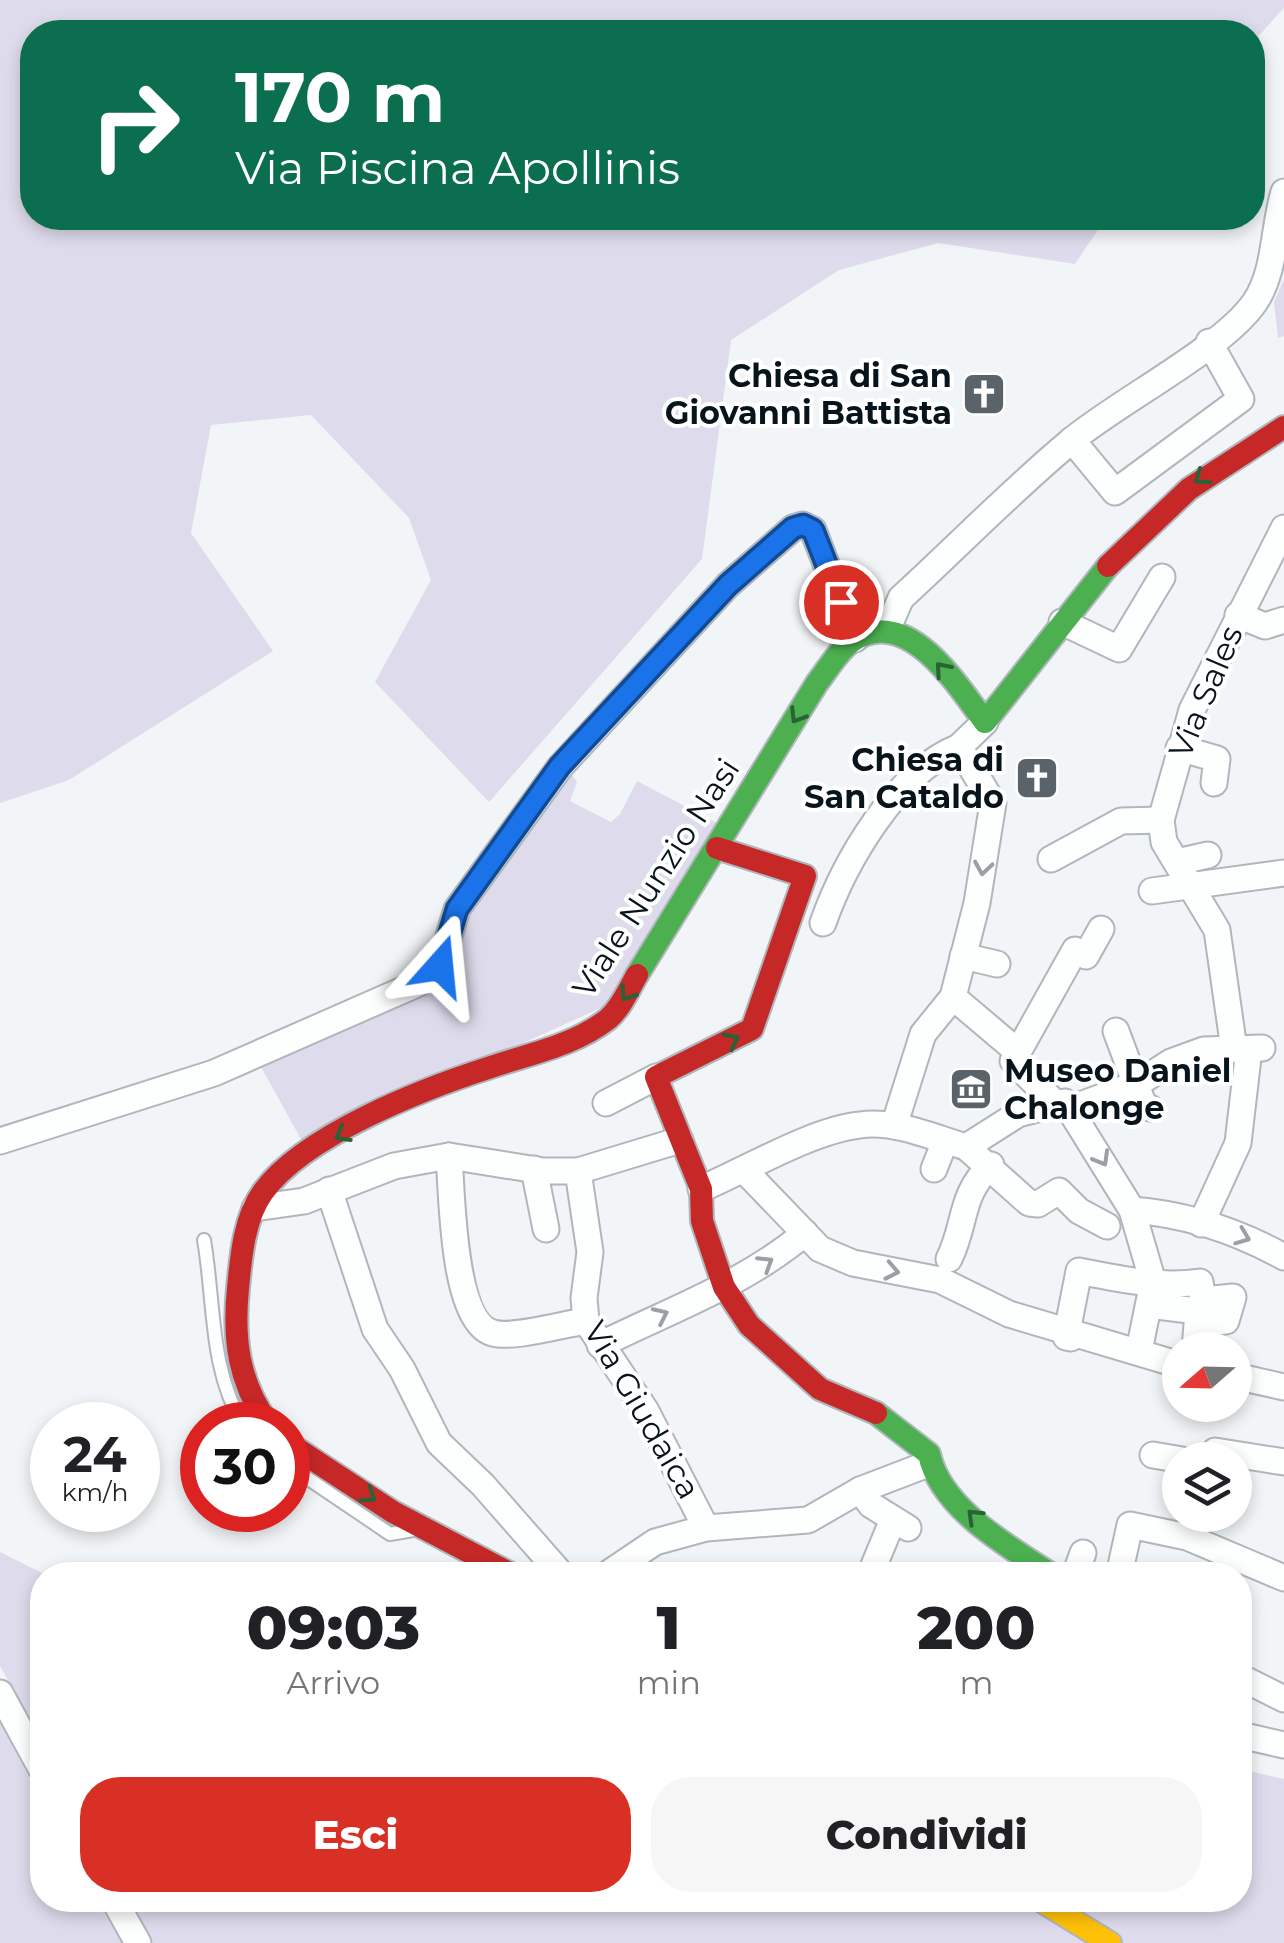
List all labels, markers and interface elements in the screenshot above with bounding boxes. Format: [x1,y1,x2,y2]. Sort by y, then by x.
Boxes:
text: 170 m [235,54,445,140]
icon: right [70,60,200,190]
text: Via Piscina Apollinis [235,140,680,195]
place label: Chiesa di San Giovanni Battista [665,356,952,432]
church icon: Chiesa di San Giovanni Battista [961,371,1007,417]
one-way arrow [1194,466,1213,484]
pin [799,560,884,645]
icon: arrive [814,575,869,630]
street label: Via Sales [1160,620,1251,764]
one-way arrow [936,662,954,680]
one-way arrow [790,705,809,723]
place label: Chiesa di San Cataldo [804,740,1004,816]
street label: Viale Nunzio Nasi [564,751,747,1005]
church icon: Chiesa di San Cataldo [1014,755,1060,801]
one-way arrow [973,860,994,877]
position arrow [388,914,492,1018]
one-way arrow [621,982,639,1001]
one-way arrow [722,1032,740,1052]
place label: Museo Daniel Chalonge [1004,1051,1232,1127]
museum icon: Museo Daniel Chalonge [948,1066,994,1112]
one-way arrow [334,1123,352,1143]
one-way arrow [1090,1148,1109,1166]
one-way arrow [1234,1225,1251,1246]
one-way arrow [755,1256,773,1275]
one-way arrow [883,1259,900,1280]
one-way arrow [651,1307,669,1327]
street label: Via Giudaica [576,1314,709,1505]
north arrow [1162,1332,1252,1422]
map controls [1162,1332,1252,1532]
speed limit sign: 30 [180,1402,310,1532]
text: 24 [63,1424,127,1485]
button: layers [1162,1442,1252,1532]
text: km/h [62,1477,128,1507]
one-way arrow [358,1484,376,1503]
one-way arrow [968,1510,986,1528]
text: 09:03 [246,1591,420,1664]
text: 1 [657,1591,681,1664]
text: 200 [917,1591,1036,1664]
text: Arrivo [287,1663,380,1702]
text: min [637,1663,701,1702]
text: m [959,1663,993,1702]
button: Esci [80,1777,631,1892]
button: Condividi [651,1777,1202,1892]

